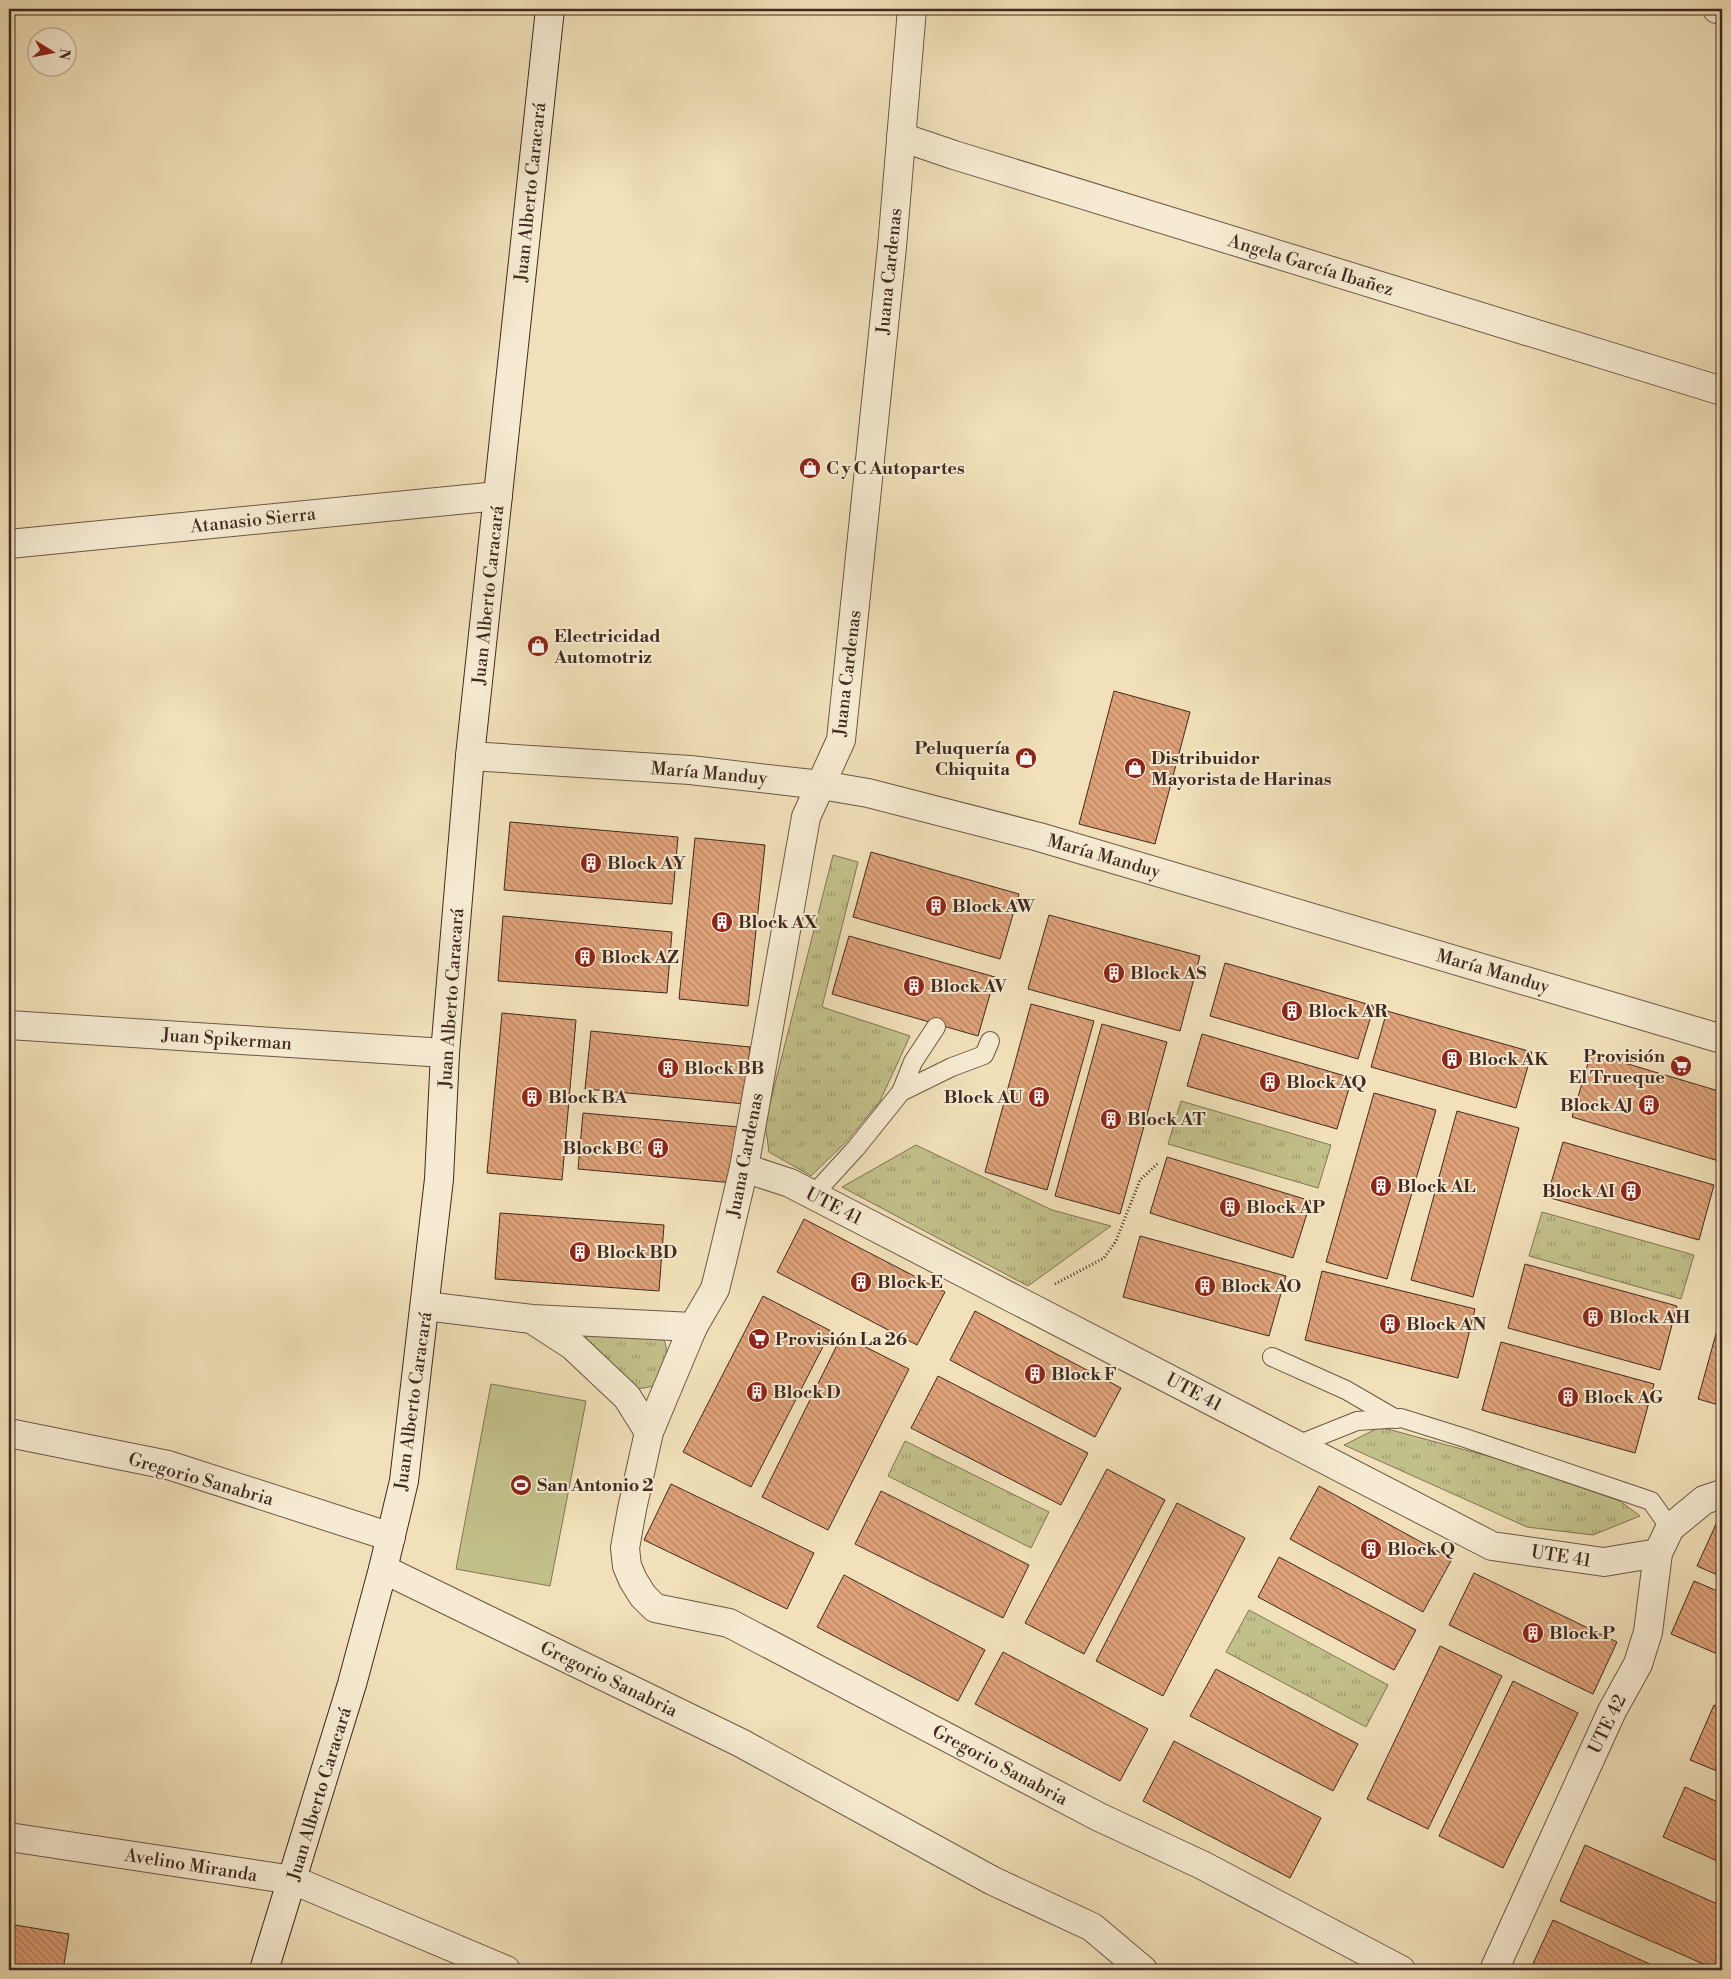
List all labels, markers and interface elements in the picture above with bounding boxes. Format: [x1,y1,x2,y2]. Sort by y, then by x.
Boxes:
north arrow [28,28,78,78]
text: N [54,47,74,61]
street label: Juan Alberto Caracará [510,100,551,284]
street label: Juana Cardenas [871,207,908,336]
street label: Angela García Ibañez [1224,229,1396,302]
shop icon: C y C Autopartes [798,456,822,480]
place label: C y C Autopartes [826,457,965,480]
street label: Atanasio Sierra [188,502,318,539]
street label: Juan Alberto Caracará [468,503,509,687]
street label: Juana Cardenas [828,609,867,738]
place label: Electricidad Automotriz [553,625,661,669]
shop icon: Electricidad Automotriz [526,634,550,658]
place label: Peluquería Chiquita [914,737,1010,781]
shop icon: Peluquería Chiquita [1014,746,1038,770]
place label: Distribuidor Mayorista de Harinas [1151,747,1332,791]
shop icon: Distribuidor Mayorista de Harinas [1123,756,1147,780]
street label: María Manduy [650,757,768,790]
street label: María Manduy [1045,829,1163,884]
building icon: Block AY [579,851,603,875]
place label: Block AY [607,852,686,875]
building icon: Block AW [924,894,948,918]
place label: Block AW [952,895,1035,918]
street label: Juan Alberto Caracará [434,907,469,1090]
building icon: Block AX [710,910,734,934]
place label: Block AX [738,911,818,934]
street label: María Manduy [1434,944,1552,999]
building icon: Block AZ [573,945,597,969]
place label: Block AZ [601,946,679,969]
building icon: Block AS [1102,961,1126,985]
place label: Block AS [1130,962,1206,985]
building icon: Block AV [902,974,926,998]
place label: Block AV [930,975,1007,998]
building icon: Block AR [1280,999,1304,1023]
place label: Block AR [1308,1000,1388,1023]
street label: Juan Spikerman [160,1023,293,1056]
place label: Provisión El Trueque [1569,1045,1665,1089]
building icon: Block AK [1440,1047,1464,1071]
place label: Block AK [1468,1048,1549,1071]
supermarket icon: Provisión El Trueque [1669,1054,1693,1078]
building icon: Block BB [656,1056,680,1080]
place label: Block BB [684,1057,764,1080]
building icon: Block AQ [1258,1070,1282,1094]
place label: Block AQ [1286,1071,1366,1094]
building icon: Block BA [520,1085,544,1109]
building icon: Block AU [1027,1085,1051,1109]
place label: Block BA [548,1086,628,1109]
place label: Block AU [944,1086,1023,1109]
street label: Juana Cardenas [722,1091,769,1220]
building icon: Block AJ [1637,1093,1661,1117]
place label: Block AJ [1560,1094,1633,1117]
building icon: Block AT [1099,1107,1123,1131]
place label: Block AT [1127,1108,1206,1131]
building icon: Block BC [646,1136,670,1160]
place label: Block BC [562,1137,642,1160]
building icon: Block AL [1369,1174,1393,1198]
place label: Block AL [1397,1175,1475,1198]
building icon: Block AI [1619,1179,1643,1203]
place label: Block AI [1542,1180,1615,1203]
street label: UTE 41 [802,1182,866,1231]
building icon: Block AP [1218,1195,1242,1219]
place label: Block AP [1246,1196,1325,1219]
building icon: Block BD [568,1240,592,1264]
place label: Block BD [596,1241,677,1264]
building icon: Block E [849,1270,873,1294]
place label: Block E [877,1271,943,1294]
building icon: Block AO [1193,1274,1217,1298]
place label: Block AO [1221,1275,1301,1298]
building icon: Block AH [1581,1305,1605,1329]
place label: Block AH [1609,1306,1690,1329]
street label: Juan Alberto Caracará [389,1309,438,1493]
building icon: Block AN [1378,1312,1402,1336]
place label: Block AN [1406,1313,1486,1336]
supermarket icon: Provisión La 26 [747,1327,771,1351]
place label: Provisión La 26 [775,1328,907,1351]
building icon: Block F [1023,1362,1047,1386]
place label: Block F [1051,1363,1117,1386]
street label: UTE 41 [1162,1368,1226,1417]
building icon: Block D [745,1380,769,1404]
place label: Block D [773,1381,841,1404]
building icon: Block AG [1556,1385,1580,1409]
place label: Block AG [1584,1386,1664,1409]
street label: Gregorio Sanabria [126,1448,277,1511]
sports icon: San Antonio 2 [509,1473,533,1497]
place label: San Antonio 2 [537,1474,653,1497]
building icon: Block Q [1359,1537,1383,1561]
place label: Block Q [1387,1538,1455,1561]
street label: UTE 41 [1529,1540,1593,1573]
building icon: Block P [1521,1621,1545,1645]
place label: Block P [1549,1622,1615,1645]
street label: Gregorio Sanabria [536,1636,682,1723]
street label: UTE 42 [1583,1691,1632,1758]
street label: Juan Alberto Caracará [282,1704,357,1885]
street label: Gregorio Sanabria [928,1720,1072,1811]
street label: Avelino Miranda [122,1844,260,1887]

